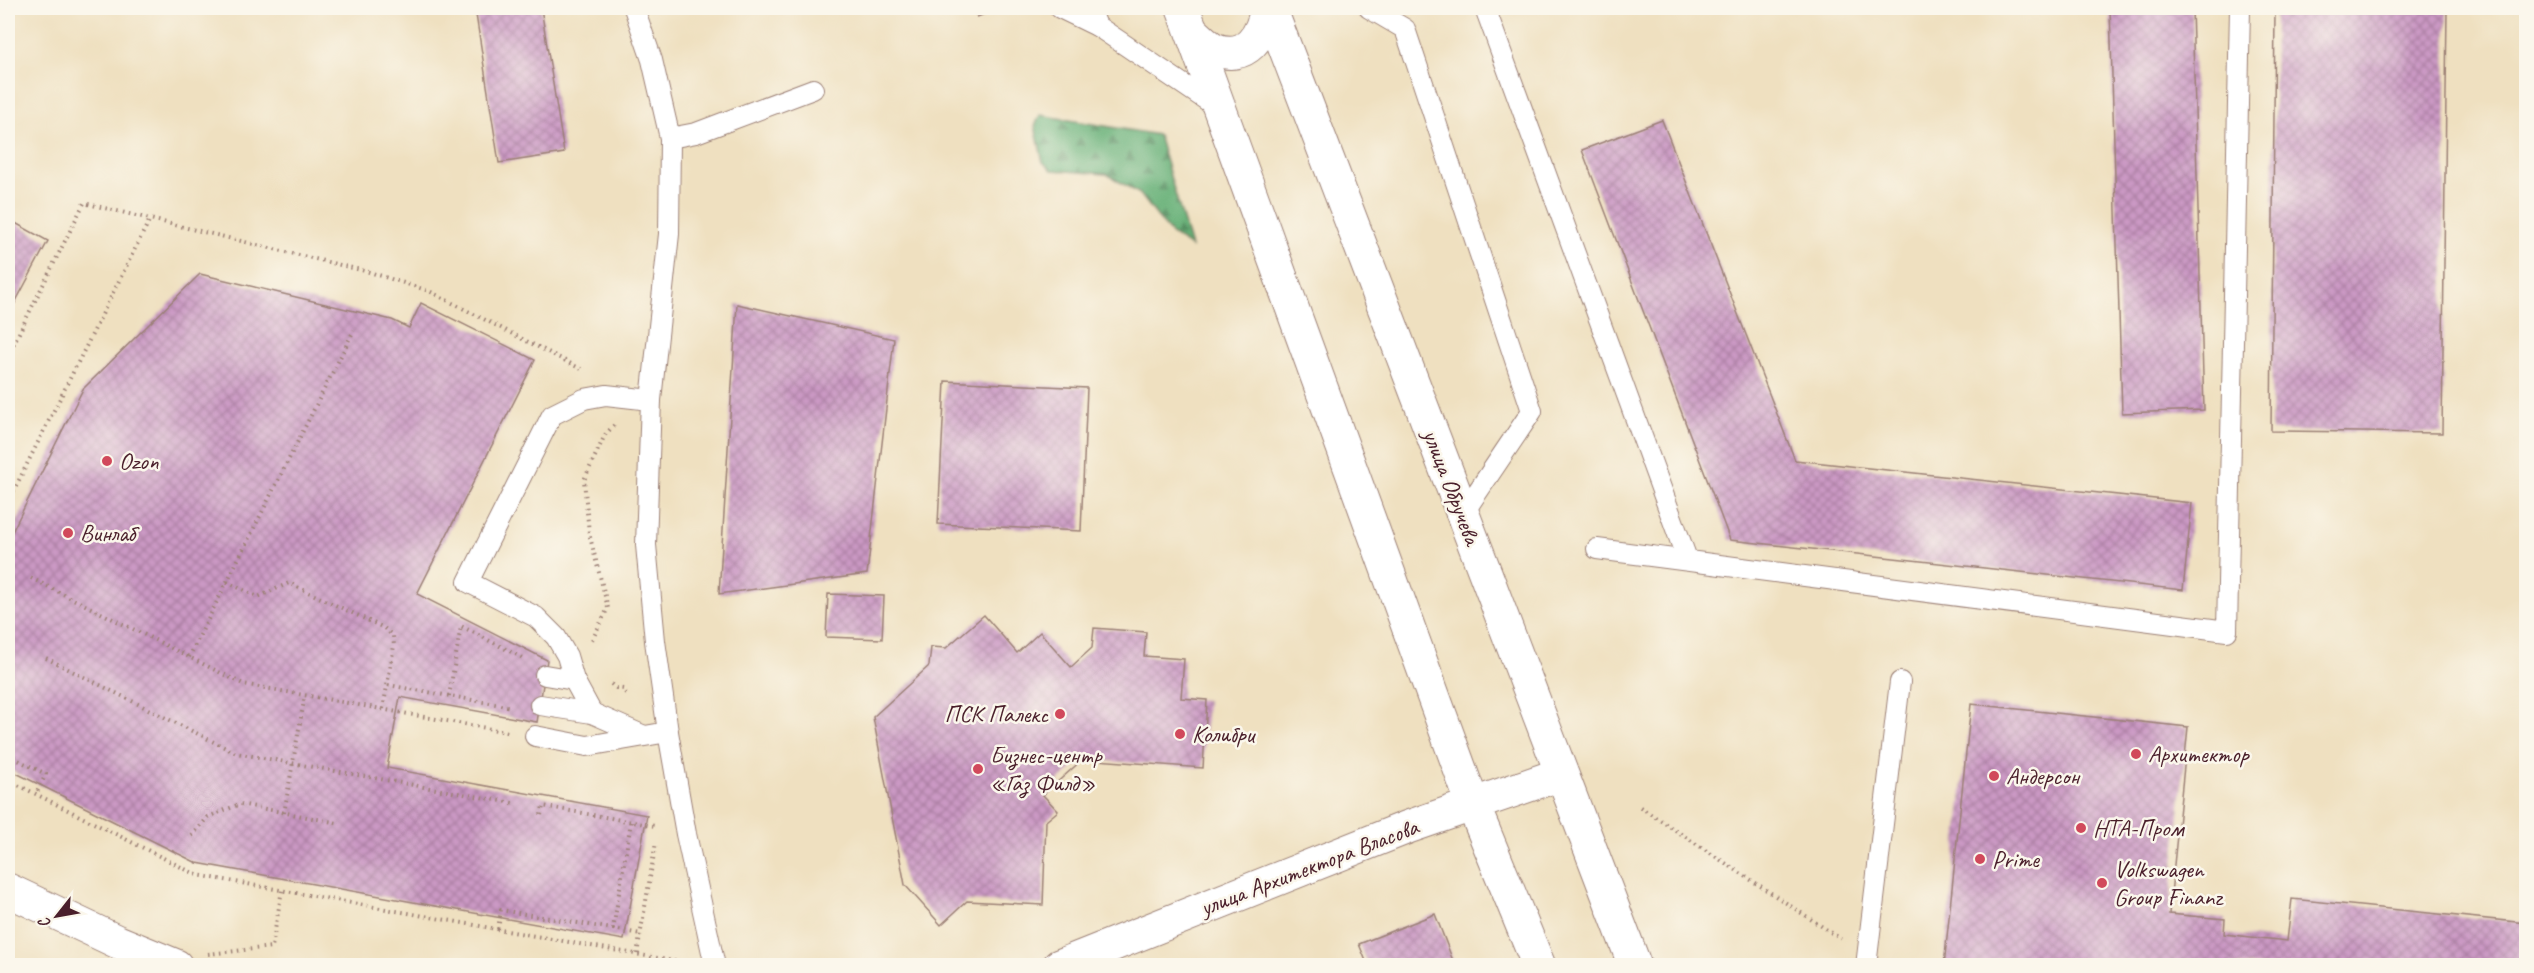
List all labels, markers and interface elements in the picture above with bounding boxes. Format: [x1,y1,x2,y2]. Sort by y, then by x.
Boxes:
street label: улица Обручева [1416,423,1488,551]
place label: Ozon [119,446,159,476]
marker: Ozon [100,454,114,468]
place label: Винлаб [80,518,140,548]
marker: Винлаб [61,526,75,540]
place label: ПСК Палекс [945,699,1049,729]
marker: ПСК Палекс [1053,707,1067,721]
place label: Колибри [1192,719,1256,749]
marker: Колибри [1173,727,1187,741]
place label: Архитектор [2148,739,2250,769]
place label: Бизнес-центр «Газ Филд» [990,740,1103,799]
marker: Архитектор [2129,747,2143,761]
place label: Андерсон [2006,761,2080,791]
marker: Бизнес-центр «Газ Филд» [971,762,985,776]
marker: Андерсон [1987,769,2001,783]
street label: улица Архитектора Власова [1194,811,1424,923]
place label: НТА-Пром [2093,813,2185,843]
marker: НТА-Пром [2074,821,2088,835]
place label: Prime [1992,844,2041,874]
marker: Prime [1973,852,1987,866]
place label: Volkswagen Group Finanz [2114,854,2224,912]
marker: Volkswagen Group Finanz [2095,876,2109,890]
north arrow [27,886,87,946]
text: С [33,913,56,932]

